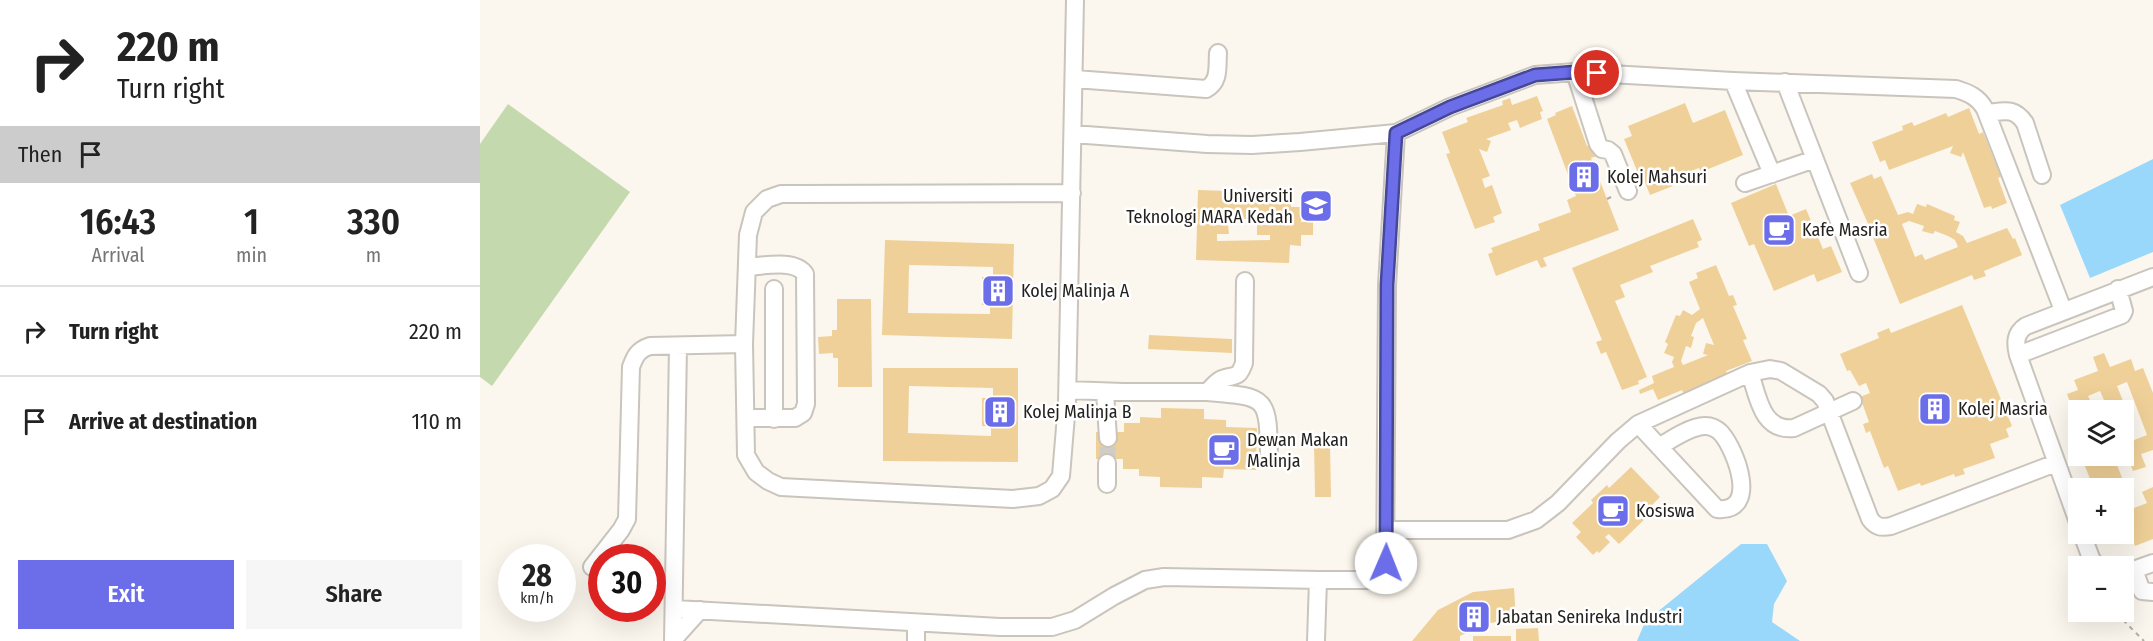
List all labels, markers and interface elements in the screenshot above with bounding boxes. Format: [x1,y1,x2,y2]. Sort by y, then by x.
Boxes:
text: 220 m [117,22,220,72]
icon: right [18,24,96,102]
pin [1571,47,1622,98]
icon: arrive [1580,56,1613,89]
text: Turn right [117,73,225,105]
icon: arrive [74,138,107,171]
text: Then [18,141,62,168]
building icon: Kolej Mahsuri [1566,159,1602,195]
place label: Kolej Mahsuri [1607,166,1707,188]
place label: Universiti Teknologi MARA Kedah [1126,185,1293,228]
school or university icon: Universiti Teknologi MARA Kedah [1298,188,1334,224]
text: 16:43 [80,200,156,244]
text: 1 [244,200,259,244]
text: 330 [347,200,400,244]
cafe icon: Kafe Masria [1761,212,1797,248]
place label: Kafe Masria [1802,219,1888,241]
text: Arrival [92,243,145,267]
text: min [236,243,267,267]
text: m [366,243,381,267]
building icon: Kolej Malinja A [980,273,1016,309]
place label: Kolej Malinja A [1021,280,1130,302]
icon: right [18,315,51,348]
text: Turn right [69,318,158,345]
text: 220 m [409,318,462,345]
building icon: Kolej Masria [1917,391,1953,427]
building icon: Kolej Malinja B [982,394,1018,430]
place label: Kolej Masria [1958,398,2048,420]
map controls [2068,400,2134,622]
button: layers [2068,400,2134,466]
place label: Kolej Malinja B [1023,401,1132,423]
icon: arrive [18,405,51,438]
text: Arrive at destination [69,408,257,435]
text: 110 m [412,408,462,435]
place label: Dewan Makan Malinja [1247,429,1348,472]
cafe icon: Dewan Makan Malinja [1206,432,1242,468]
button: + [2068,478,2134,544]
cafe icon: Kosiswa [1595,493,1631,529]
place label: Kosiswa [1636,500,1695,522]
position arrow [1354,531,1418,595]
speed limit sign: 30 [588,544,666,622]
button: − [2068,556,2134,622]
text: 28 [522,558,552,594]
button: Exit [18,560,234,629]
button: Share [246,560,462,629]
text: km/h [520,589,554,607]
building icon: Jabatan Senireka Industri [1456,599,1492,635]
place label: Jabatan Senireka Industri [1497,606,1683,628]

